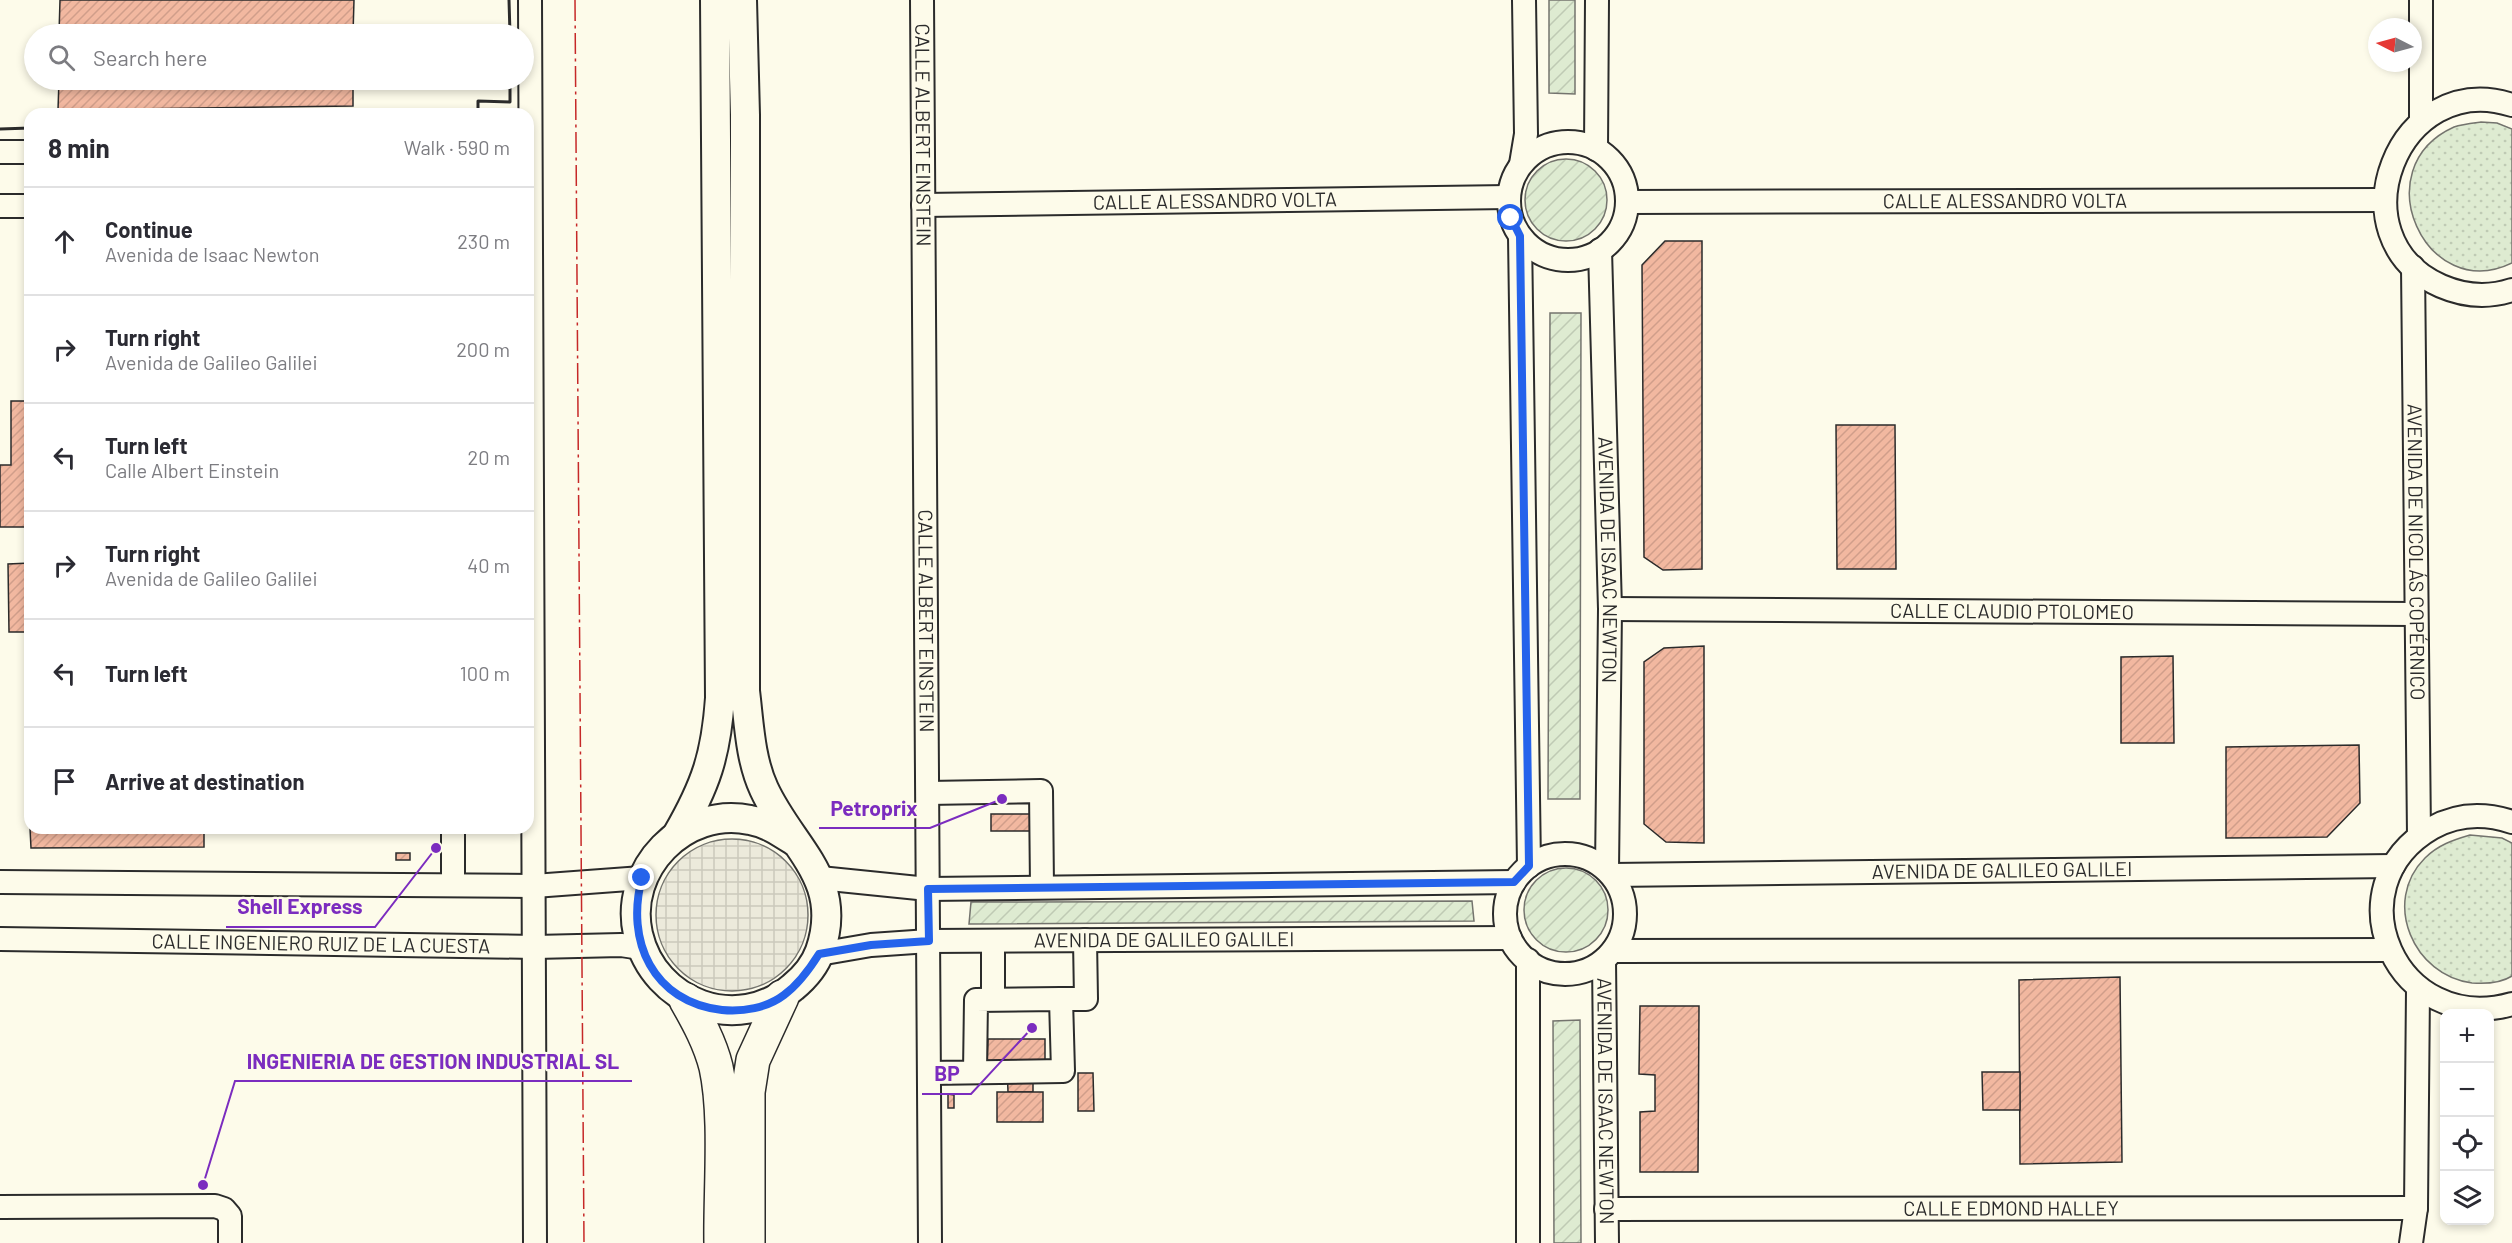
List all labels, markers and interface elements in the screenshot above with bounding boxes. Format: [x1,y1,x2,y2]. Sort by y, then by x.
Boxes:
north arrow [2368,18,2422,72]
street label: CALLE ALBERT EINSTEIN [911,23,937,247]
search box [24,24,534,90]
icon: search [45,41,78,74]
text: Search here [93,44,207,70]
text: 8 min [48,132,110,163]
text: Walk · 590 m [404,135,510,159]
street label: CALLE ALESSANDRO VOLTA [1093,186,1337,214]
street label: CALLE ALESSANDRO VOLTA [1883,188,2127,212]
route start [1497,204,1523,230]
text: Continue [105,216,193,242]
icon: ahead [48,225,81,258]
text: 230 m [457,229,510,253]
text: Avenida de Isaac Newton [105,242,320,266]
text: Turn right [105,324,200,350]
icon: right [48,333,81,366]
text: 200 m [456,337,510,361]
text: Avenida de Galileo Galilei [105,350,318,374]
street label: AVENIDA DE NICOLÁS COPÉRNICO [2403,403,2431,700]
text: Turn left [105,432,188,458]
street label: AVENIDA DE ISAAC NEWTON [1594,436,1623,683]
icon: left [48,441,81,474]
text: 20 m [467,445,510,469]
text: Calle Albert Einstein [105,458,279,482]
street label: CALLE ALBERT EINSTEIN [914,509,940,733]
text: Turn right [105,540,200,566]
icon: right [48,549,81,582]
text: 40 m [467,553,510,577]
text: Avenida de Galileo Galilei [105,566,318,590]
street label: CALLE CLAUDIO PTOLOMEO [1890,598,2134,623]
icon: left [48,657,81,690]
text: Turn left [105,660,188,686]
text: 100 m [460,661,510,685]
icon: arrive [48,765,81,798]
text: Arrive at destination [105,768,304,794]
callout: Petroprix [819,789,930,828]
text: Petroprix [830,795,918,820]
street label: AVENIDA DE GALILEO GALILEI [1872,856,2132,883]
route end [628,864,654,890]
callout: Shell Express [226,888,375,927]
text: Shell Express [237,893,363,918]
street label: AVENIDA DE GALILEO GALILEI [1034,926,1294,951]
street label: CALLE INGENIERO RUIZ DE LA CUESTA [151,928,491,957]
street label: AVENIDA DE ISAAC NEWTON [1593,978,1620,1224]
map controls [2440,1009,2494,1225]
button: + [2440,1009,2494,1063]
callout: INGENIERIA DE GESTION INDUSTRIAL SL [235,1042,632,1081]
text: INGENIERIA DE GESTION INDUSTRIAL SL [247,1048,619,1073]
callout: BP [922,1055,971,1094]
text: BP [934,1060,960,1085]
button: − [2440,1063,2494,1117]
button: locate [2440,1117,2494,1171]
button: layers [2440,1171,2494,1225]
street label: CALLE EDMOND HALLEY [1903,1195,2119,1220]

